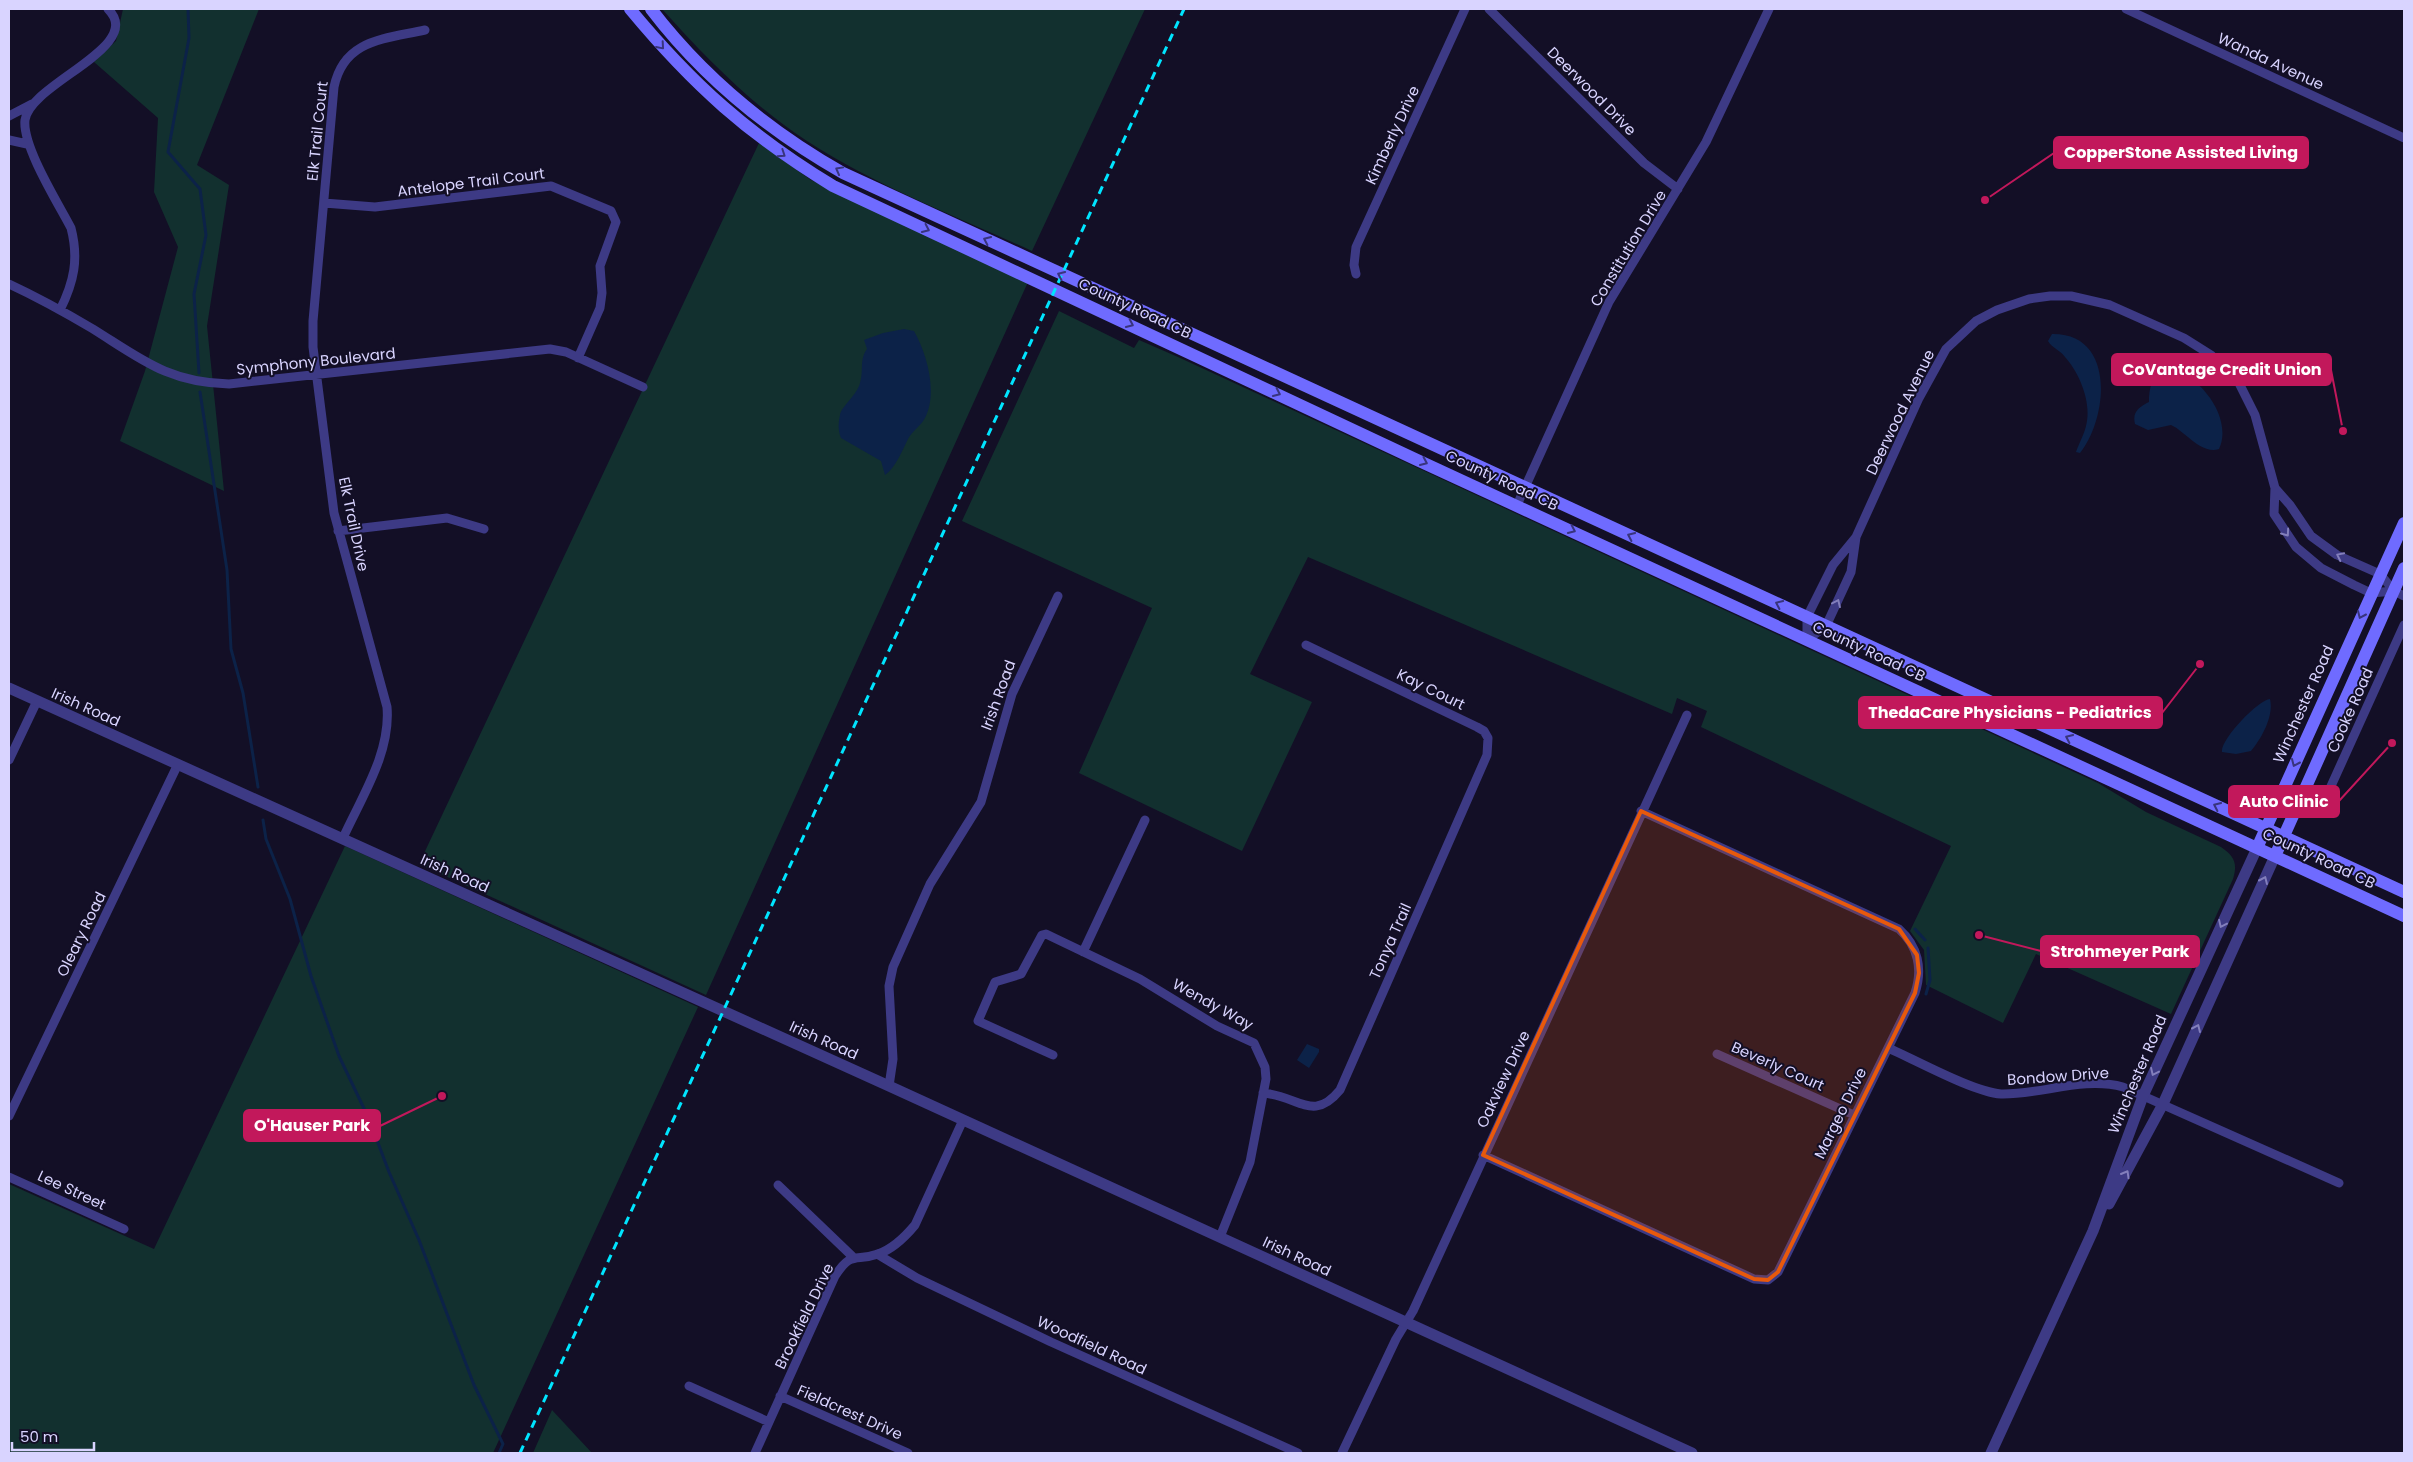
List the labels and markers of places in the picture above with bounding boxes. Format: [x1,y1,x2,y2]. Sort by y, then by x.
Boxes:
callout: CopperStone Assisted Living [2054,137,2308,168]
callout: CoVantage Credit Union [2112,354,2331,385]
callout: ThedaCare Physicians - Pediatrics [1859,697,2162,728]
callout: Auto Clinic [2229,786,2339,817]
callout: Strohmeyer Park [2041,936,2199,967]
callout: O'Hauser Park [244,1110,380,1141]

